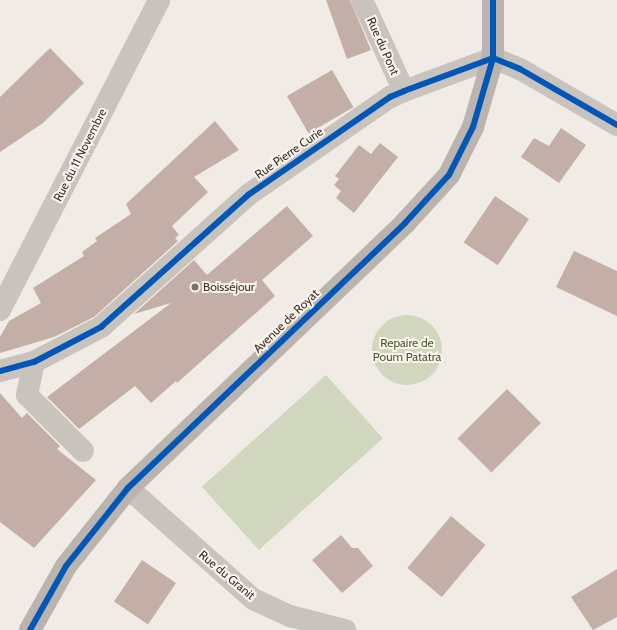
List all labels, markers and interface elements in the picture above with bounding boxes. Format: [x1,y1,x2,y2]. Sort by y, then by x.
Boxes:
street label: Rue du Pont [364,15,402,77]
street label: Rue du 11 Novembre [50,106,110,204]
street label: Rue Pierre Curie [252,124,326,182]
place label: Boisséjour [203,280,255,294]
marker: Boisséjour [190,282,200,292]
street label: Avenue de Royat [250,286,322,356]
park label: Repaire de Poum Patatra [373,336,441,364]
street label: Rue du Granit [196,547,258,603]

